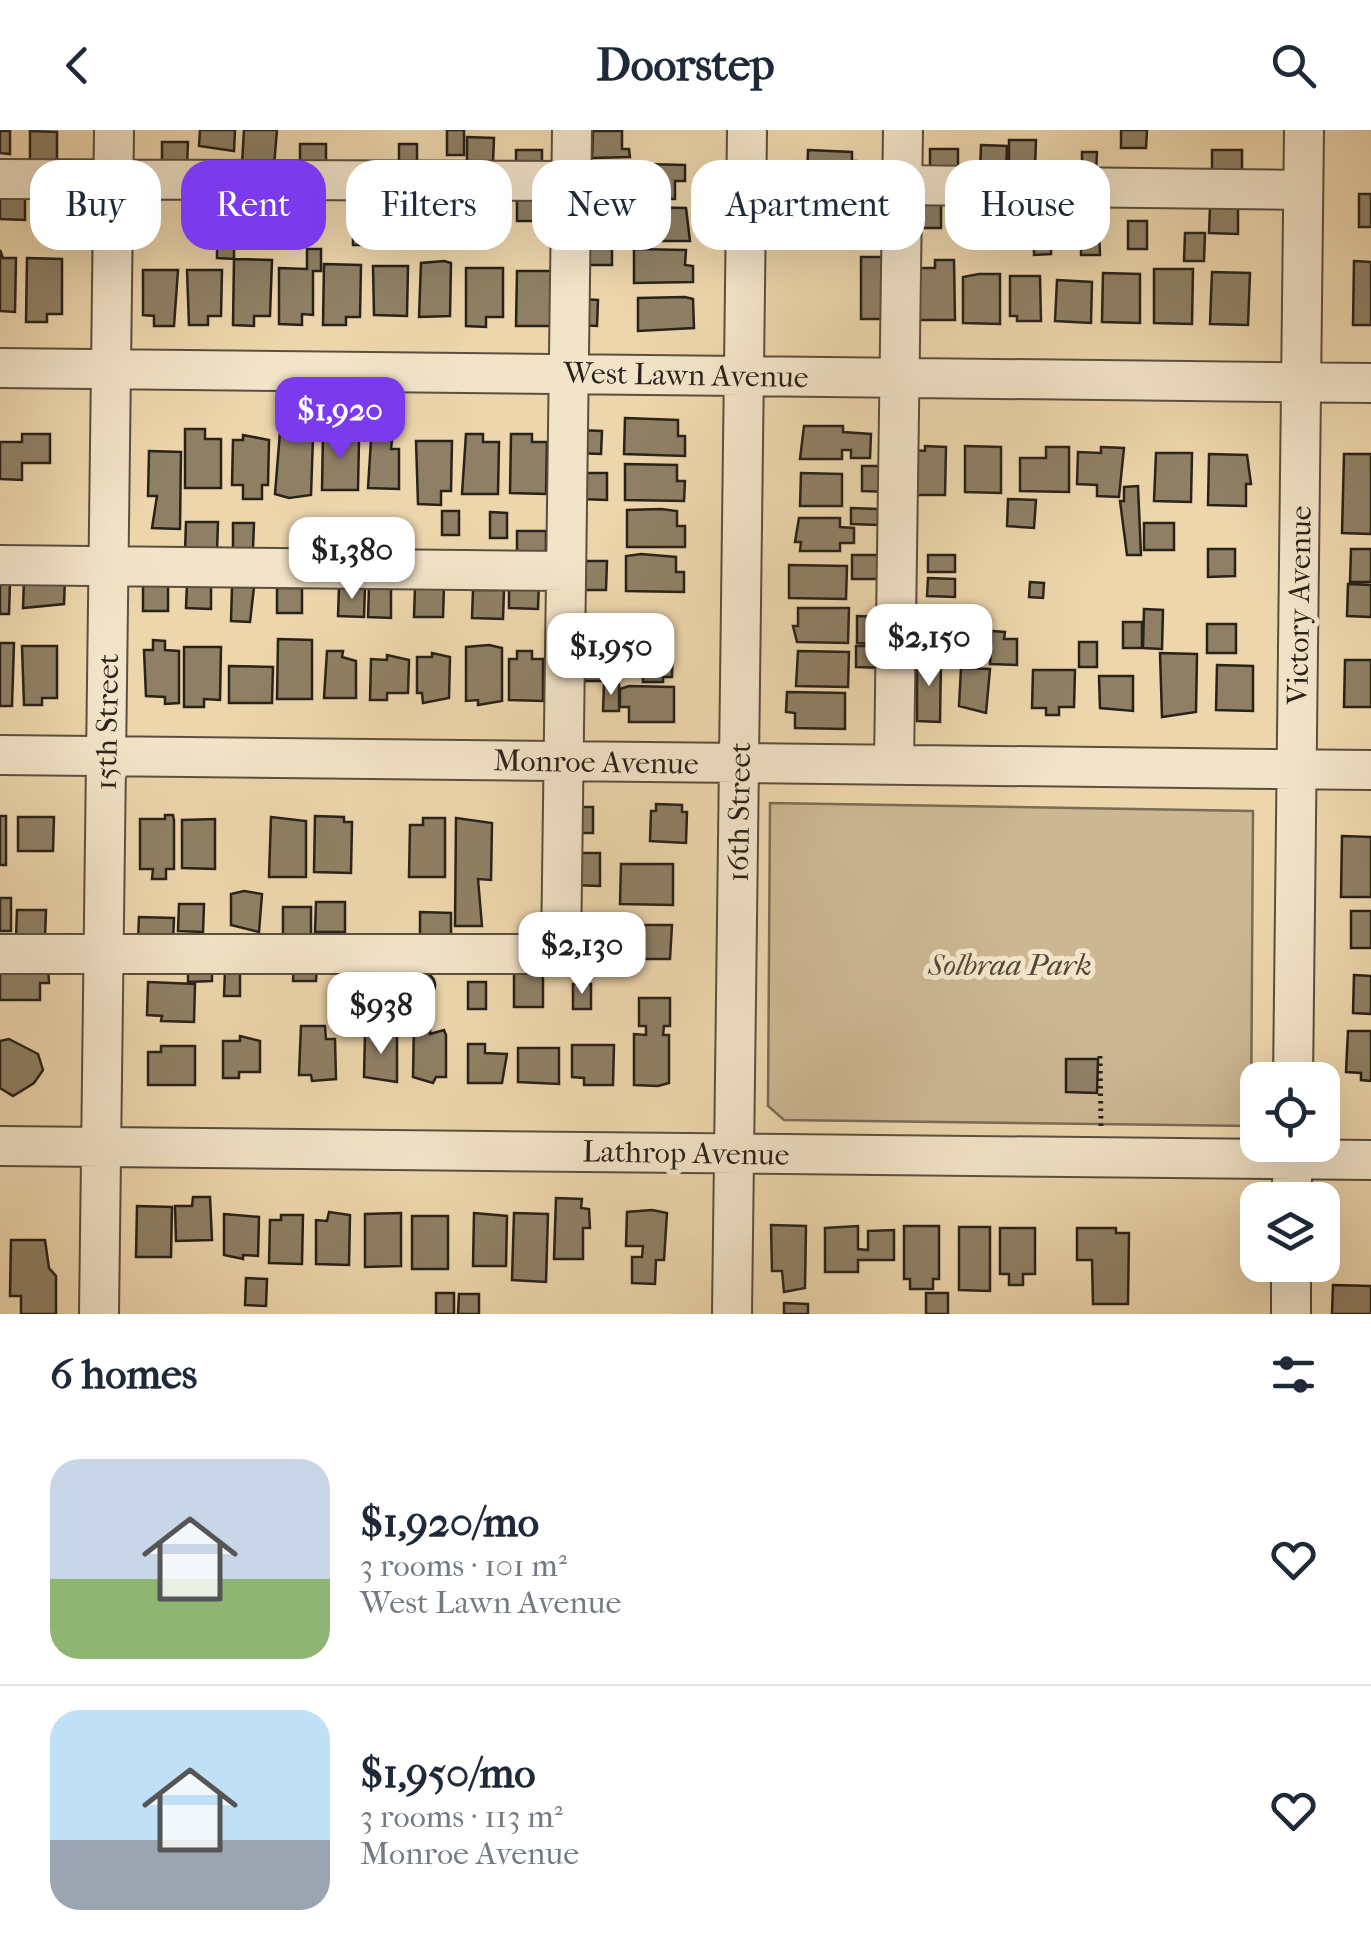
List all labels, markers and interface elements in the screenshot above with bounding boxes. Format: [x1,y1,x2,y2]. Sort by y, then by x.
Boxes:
icon: back [50,38,105,93]
icon: search [1266,38,1321,93]
text: Doorstep [596,39,775,92]
chip: Buy [30,160,161,250]
chip: Rent [181,160,326,250]
chip: Filters [346,160,512,250]
chip: New [532,160,671,250]
chip: Apartment [691,160,925,250]
chip: House [945,160,1110,250]
street label: West Lawn Avenue [562,356,809,395]
pin: $1,920 [259,377,421,462]
text: $1,920 [297,391,383,428]
street label: Victory Avenue [1280,505,1319,706]
pin: $1,380 [271,517,433,602]
text: $1,380 [311,531,393,568]
pin: $2,150 [848,604,1010,689]
pin: $1,950 [530,613,692,698]
text: $2,150 [887,618,971,655]
text: $1,950 [569,627,653,664]
street label: 15th Street [89,653,126,791]
street label: 16th Street [721,741,758,882]
street label: Monroe Avenue [493,743,699,782]
pin: $2,130 [501,912,663,997]
text: $2,130 [541,926,623,963]
park label: Solbraa Park [927,948,1092,983]
pin: $938 [322,972,440,1057]
text: $938 [349,986,413,1023]
map controls [1240,1062,1340,1282]
button: locate [1240,1062,1340,1162]
street label: Lathrop Avenue [582,1134,790,1173]
button: layers [1240,1182,1340,1282]
icon: filters [1266,1347,1321,1402]
text: 6 homes [50,1350,197,1399]
text: $1,920/mo [360,1498,539,1547]
icon: home [130,1499,250,1619]
icon: heart [1266,1532,1321,1587]
text: 3 rooms · 101 m² [360,1547,567,1584]
text: West Lawn Avenue [360,1584,621,1621]
text: $1,950/mo [360,1749,536,1798]
icon: home [130,1750,250,1870]
icon: heart [1266,1783,1321,1838]
text: 3 rooms · 113 m² [360,1798,563,1835]
text: Monroe Avenue [360,1835,579,1872]

